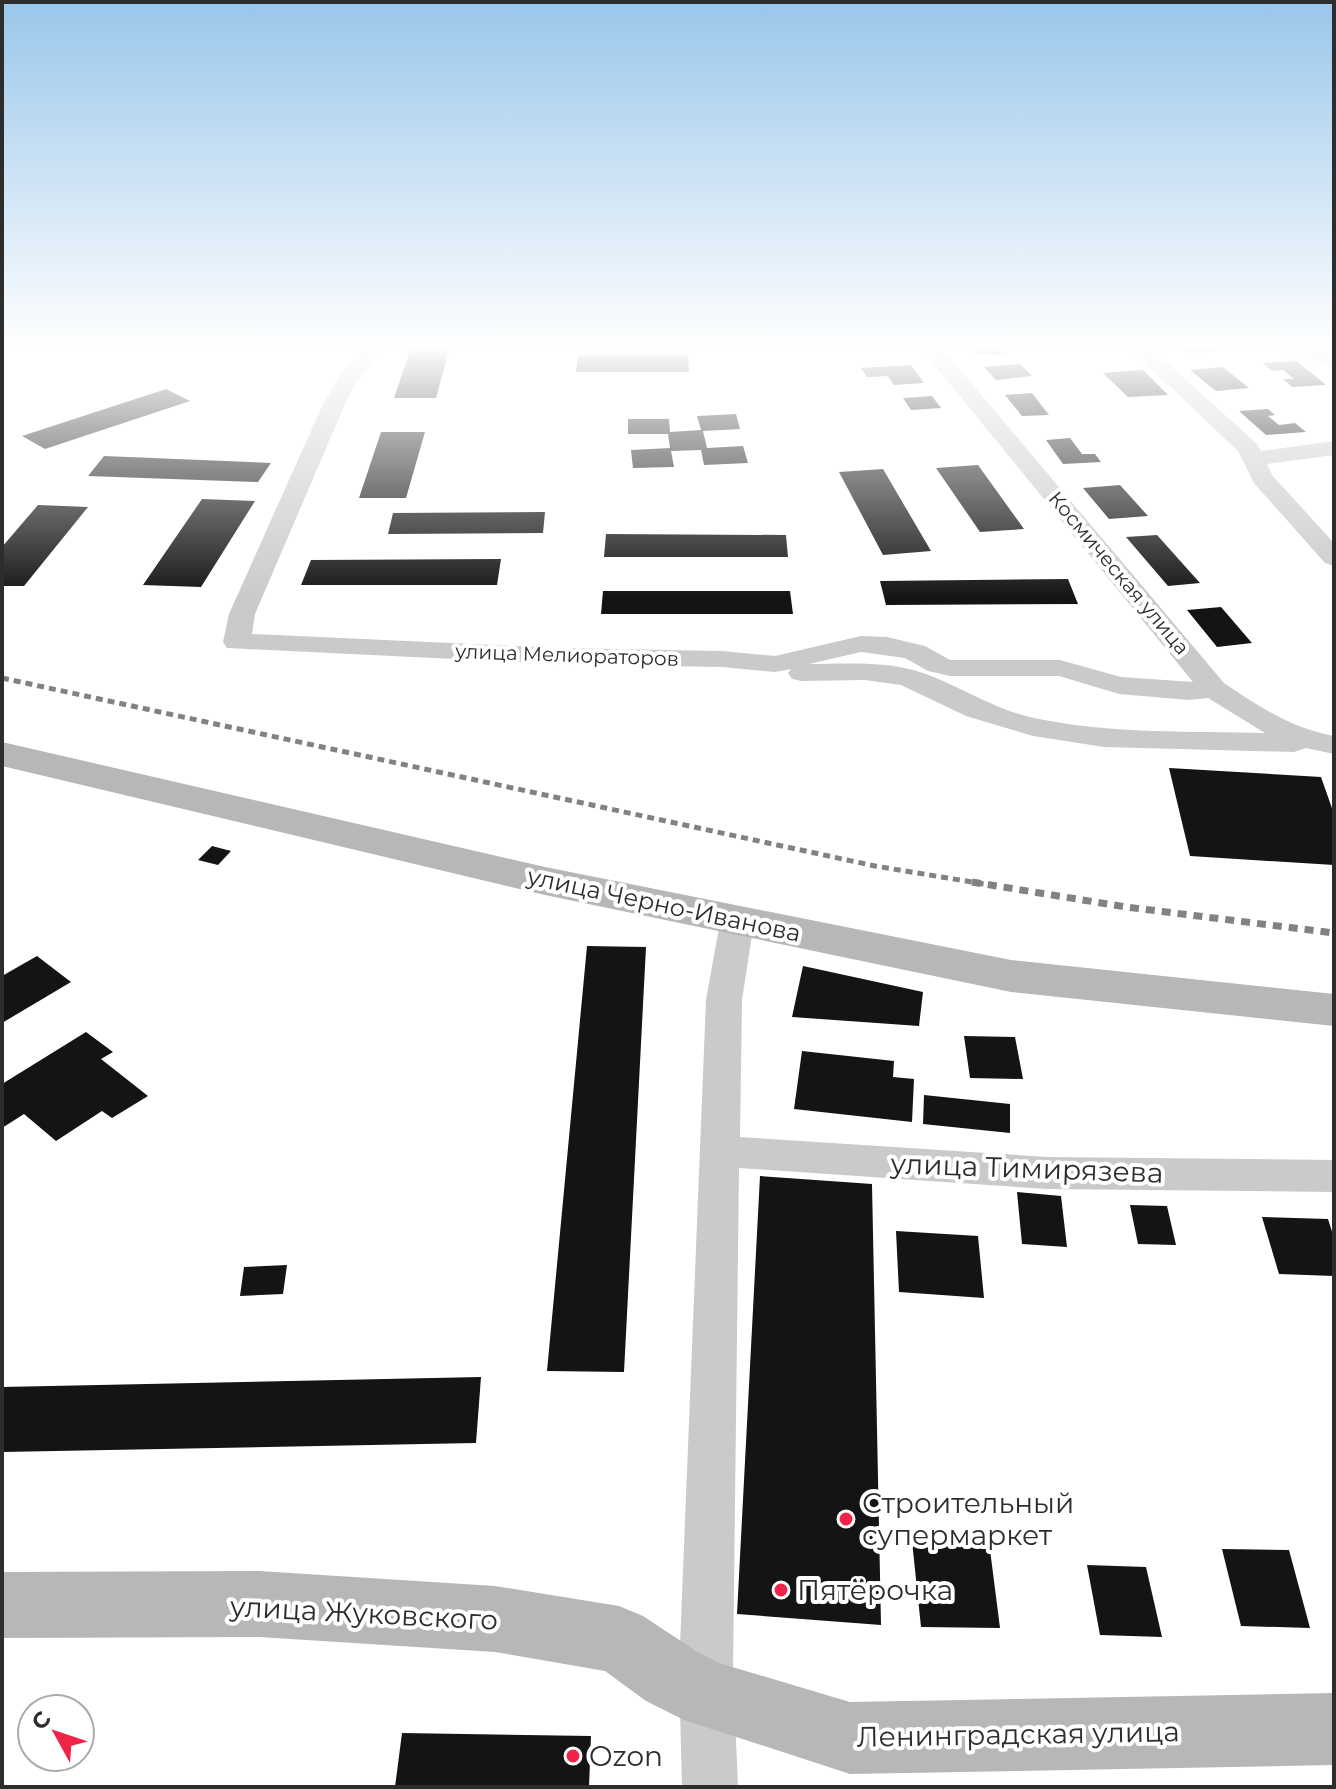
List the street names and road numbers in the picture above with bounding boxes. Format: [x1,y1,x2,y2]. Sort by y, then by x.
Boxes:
street label: Космическая улица [1044,487,1194,659]
street label: улица Мелиораторов [454,639,679,671]
street label: улица Черно-Иванова [524,861,804,948]
street label: улица Тимирязева [889,1146,1164,1190]
street label: улица Жуковского [228,1589,499,1637]
street label: Ленинградская улица [856,1714,1180,1754]

